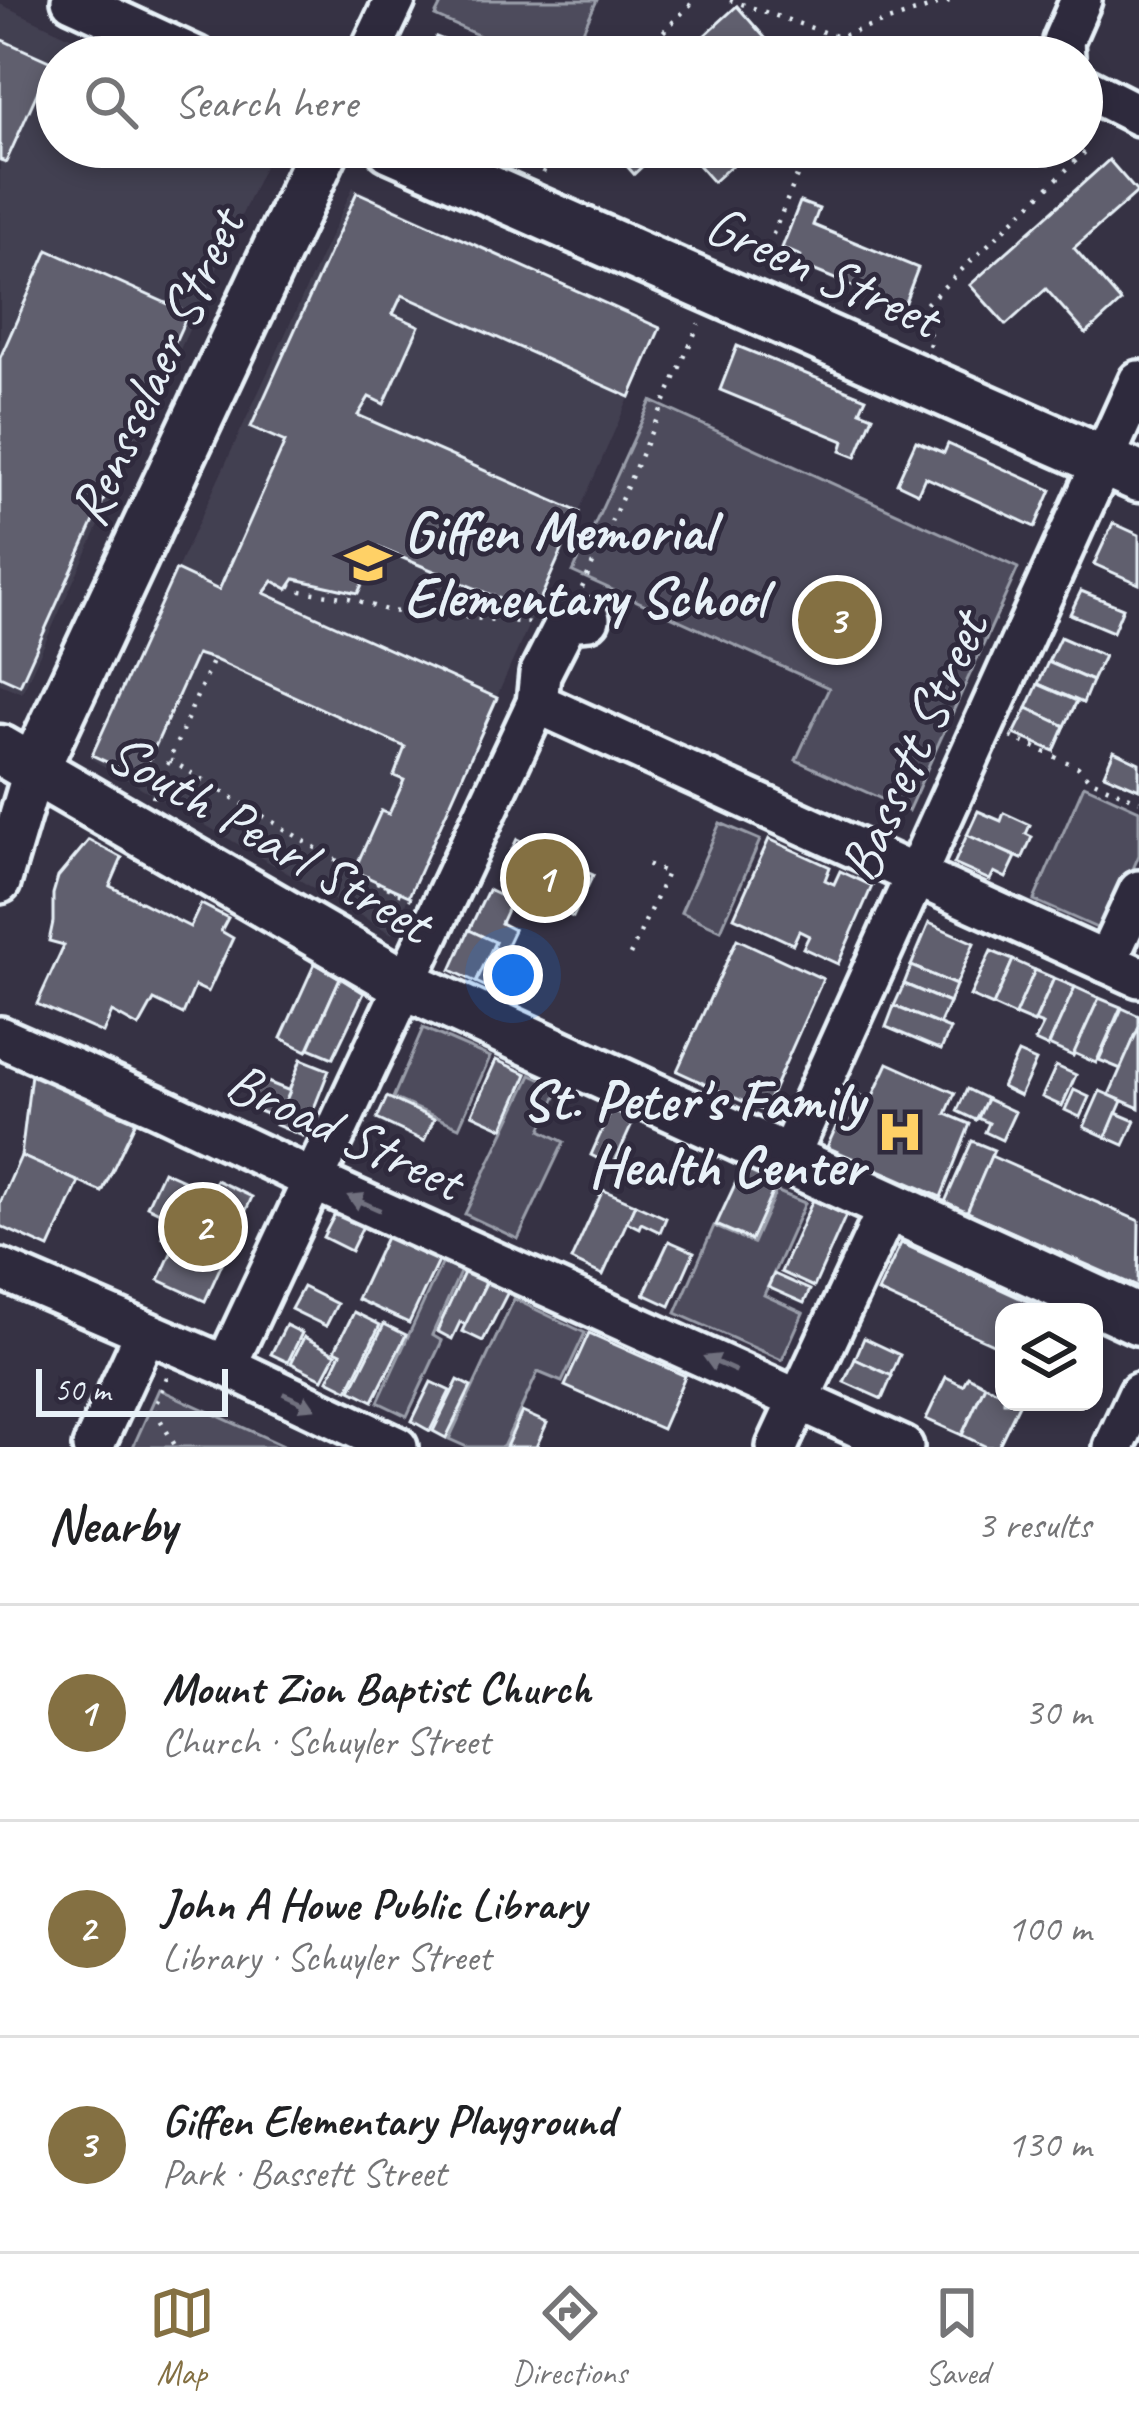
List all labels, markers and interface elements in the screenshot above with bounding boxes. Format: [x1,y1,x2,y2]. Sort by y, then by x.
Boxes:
search box [36,36,1103,168]
icon: search [78,69,144,135]
text: Search here [174,74,357,131]
street label: Green Street [695,188,955,356]
street label: Rensselaer Street [51,193,263,537]
place label: Giffen Memorial Elementary School [404,495,776,633]
school or university icon: Giffen Memorial Elementary School [343,538,393,588]
pin: 3 [798,575,876,665]
street label: Bassett Street [822,596,1006,892]
street label: South Pearl Street [95,716,449,962]
pin: 1 [506,833,584,923]
your location [483,945,543,1005]
street label: Broad Street [215,1045,479,1219]
place label: St. Peter's Family Health Center [521,1064,870,1202]
hospital icon: St. Peter's Family Health Center [875,1107,925,1157]
pin: 2 [164,1182,242,1272]
one-way arrow [346,1193,381,1213]
map controls [995,1303,1103,1411]
button: layers [995,1303,1103,1411]
one-way arrow [702,1354,737,1374]
scale bar [36,1363,228,1416]
text: 50 m [54,1369,110,1411]
one-way arrow [282,1391,317,1411]
text: Nearby [48,1493,176,1557]
text: 3 results [977,1501,1091,1550]
text: Mount Zion Baptist Church [162,1660,591,1717]
text: 1 [78,1688,96,1737]
text: 30 m [1025,1688,1091,1737]
text: Church · Schuyler Street [162,1717,490,1766]
text: John A Howe Public Library [162,1876,586,1933]
text: 2 [78,1904,96,1953]
text: 100 m [1007,1904,1091,1953]
text: Library · Schuyler Street [162,1933,491,1982]
text: Giffen Elementary Playground [162,2092,614,2149]
text: 3 [78,2120,96,2169]
text: 130 m [1007,2120,1091,2169]
text: Park · Bassett Street [162,2149,446,2198]
tab: Map [149,2280,215,2394]
tab: Directions [512,2280,627,2394]
tab: Saved [924,2280,990,2394]

